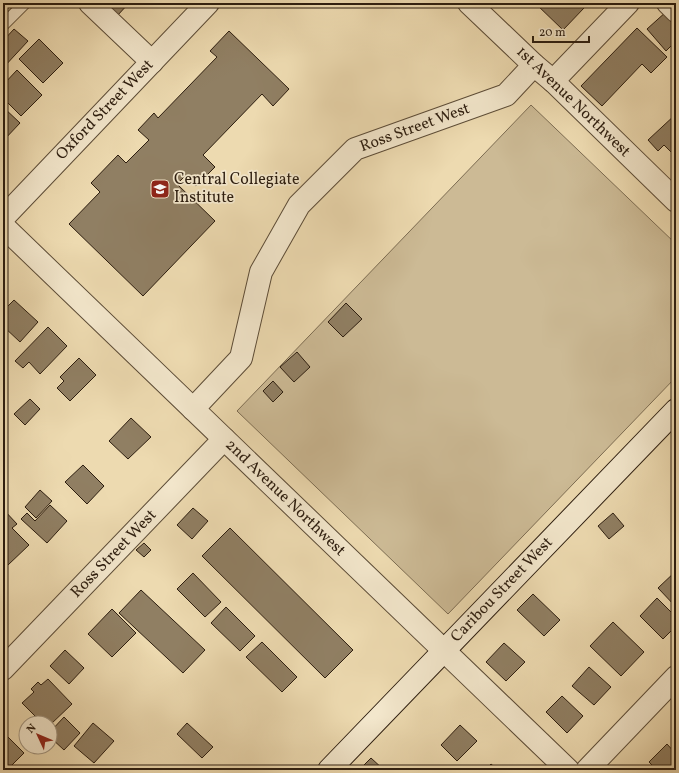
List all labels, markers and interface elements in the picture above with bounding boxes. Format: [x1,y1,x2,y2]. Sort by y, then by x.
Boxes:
scale bar [533,18,589,44]
text: 20 m [539,25,566,41]
street label: 1st Avenue Northwest [511,42,635,163]
street label: Oxford Street West [51,54,159,165]
street label: Ross Street West [357,98,473,158]
place label: Central Collegiate Institute [174,169,300,209]
school or university icon: Central Collegiate Institute [149,178,171,200]
street label: 2nd Avenue Northwest [220,435,350,562]
street label: Ross Street West [66,505,162,603]
street label: Caribou Street West [446,532,558,648]
north arrow [18,715,58,755]
text: N [24,721,40,737]

